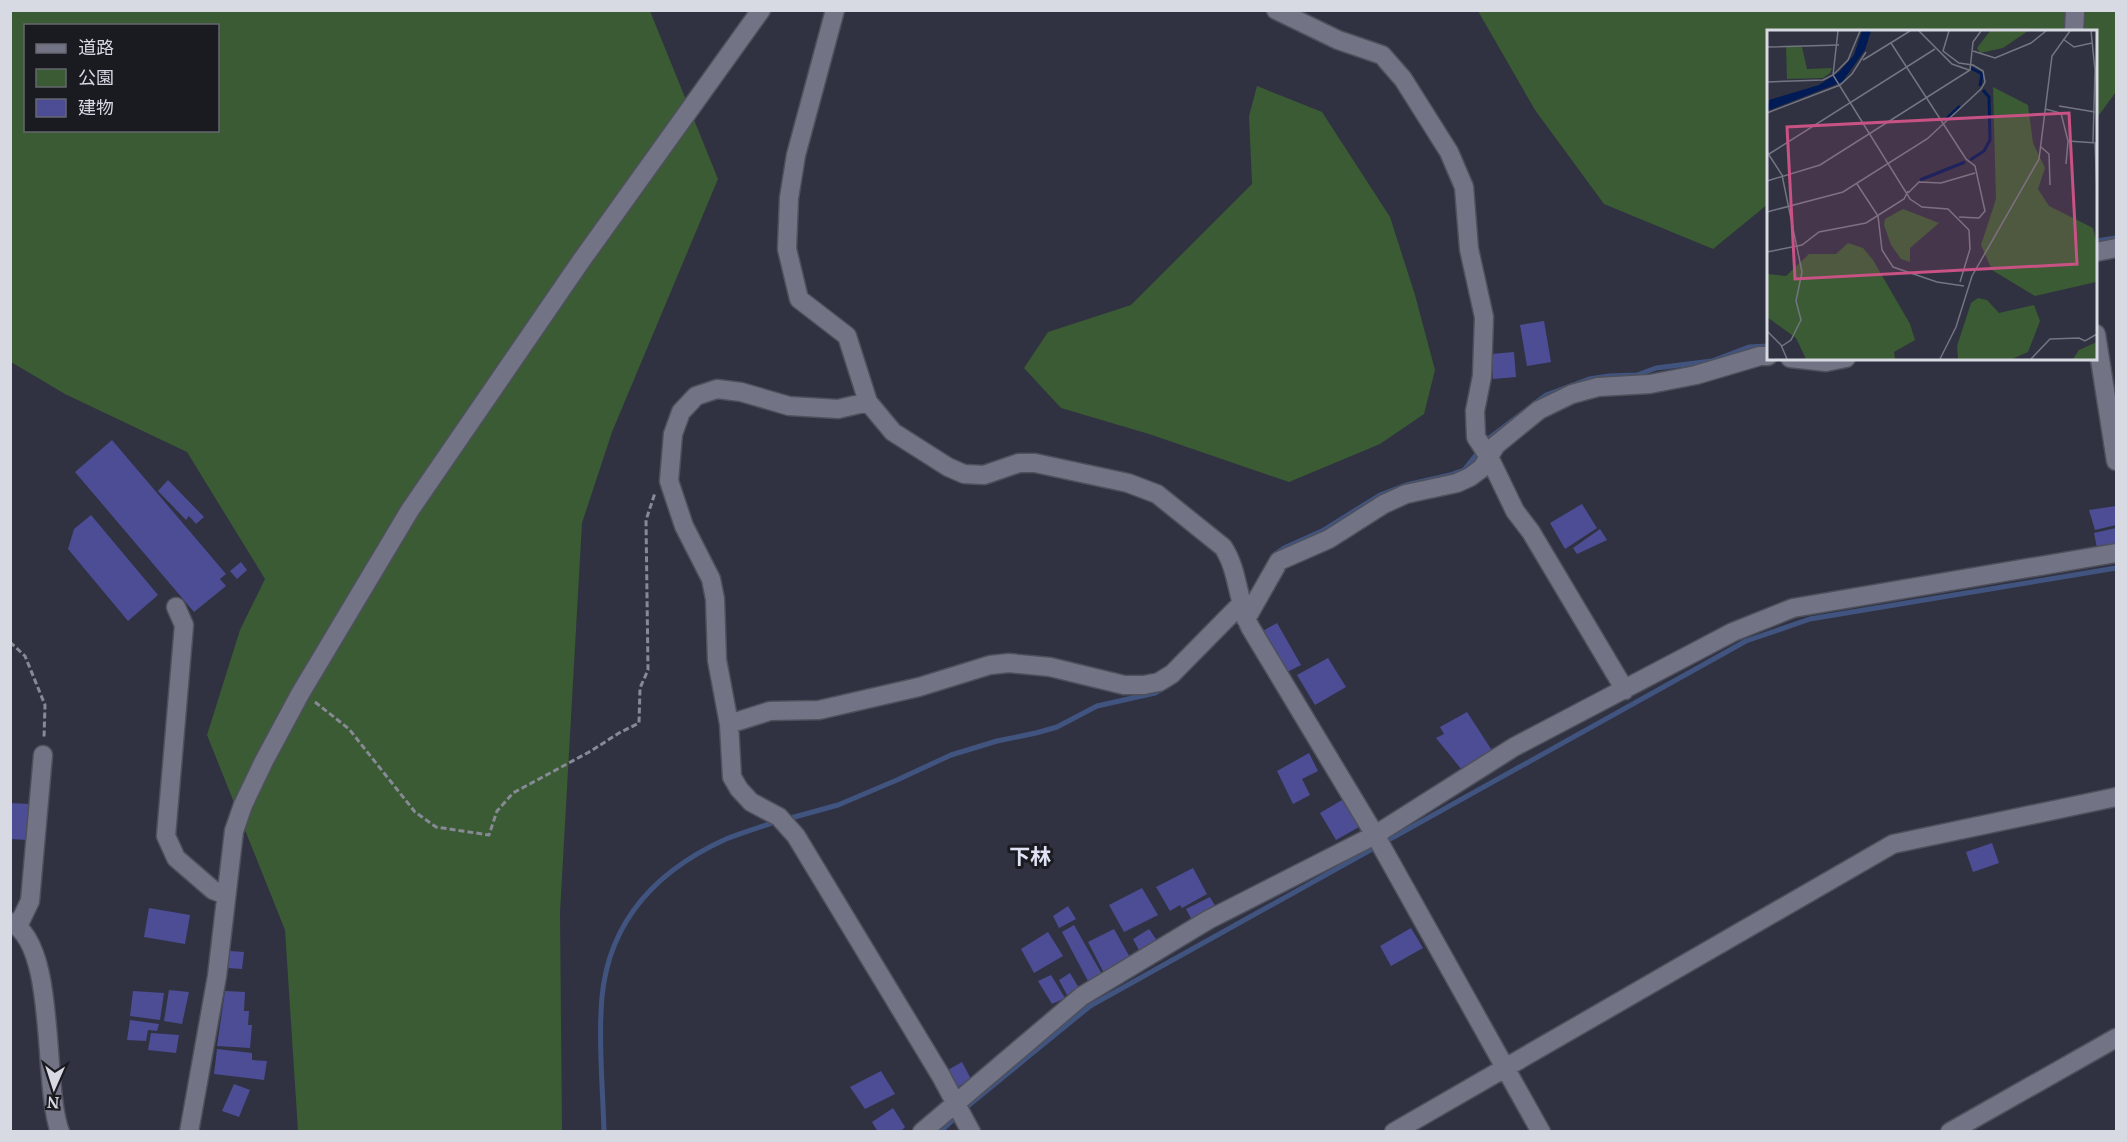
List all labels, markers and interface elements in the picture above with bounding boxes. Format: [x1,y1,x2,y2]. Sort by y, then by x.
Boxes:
legend [24,24,219,132]
inset map [1767,30,2097,360]
text: 道路 [78,35,114,59]
text: 公園 [78,65,114,89]
text: 建物 [78,95,114,119]
district label: 下林 [1009,842,1051,870]
north arrow [24,1058,84,1118]
text: N [47,1092,60,1114]

